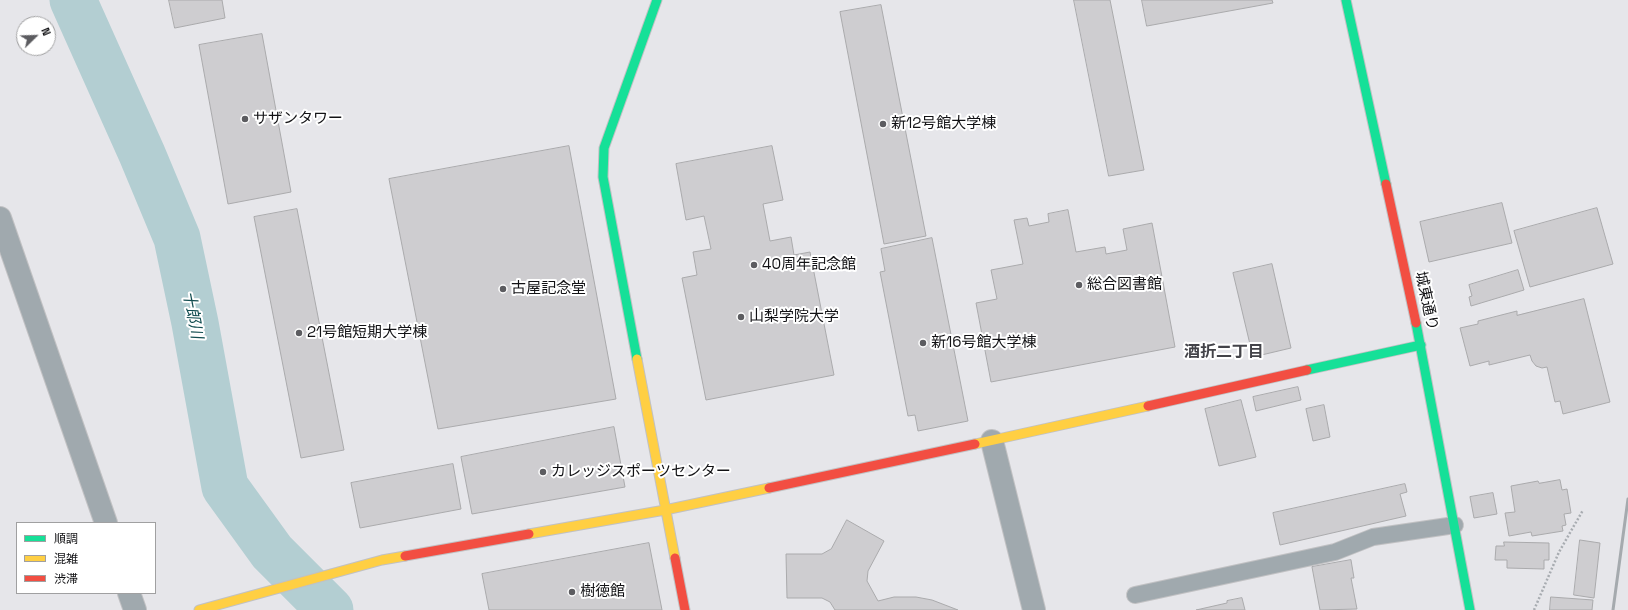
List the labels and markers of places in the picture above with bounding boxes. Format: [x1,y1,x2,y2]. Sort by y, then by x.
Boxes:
place label: サザンタワー [253,110,343,128]
marker: サザンタワー [240,114,250,124]
place label: 新12号館大学棟 [891,115,996,133]
marker: 新12号館大学棟 [878,119,888,129]
place label: 40周年記念館 [762,256,856,274]
marker: 40周年記念館 [749,260,759,270]
place label: 総合図書館 [1087,276,1162,294]
place label: 古屋記念堂 [511,280,586,298]
marker: 総合図書館 [1074,280,1084,290]
marker: 古屋記念堂 [498,284,508,294]
place label: 山梨学院大学 [749,308,839,326]
marker: 山梨学院大学 [736,312,746,322]
place label: 21号館短期大学棟 [307,324,427,342]
marker: 21号館短期大学棟 [294,328,304,338]
place label: 新16号館大学棟 [931,334,1036,352]
marker: 新16号館大学棟 [918,338,928,348]
place label: カレッジスポーツセンター [551,463,731,481]
marker: カレッジスポーツセンター [538,467,548,477]
place label: 樹徳館 [580,583,625,601]
marker: 樹徳館 [567,587,577,597]

